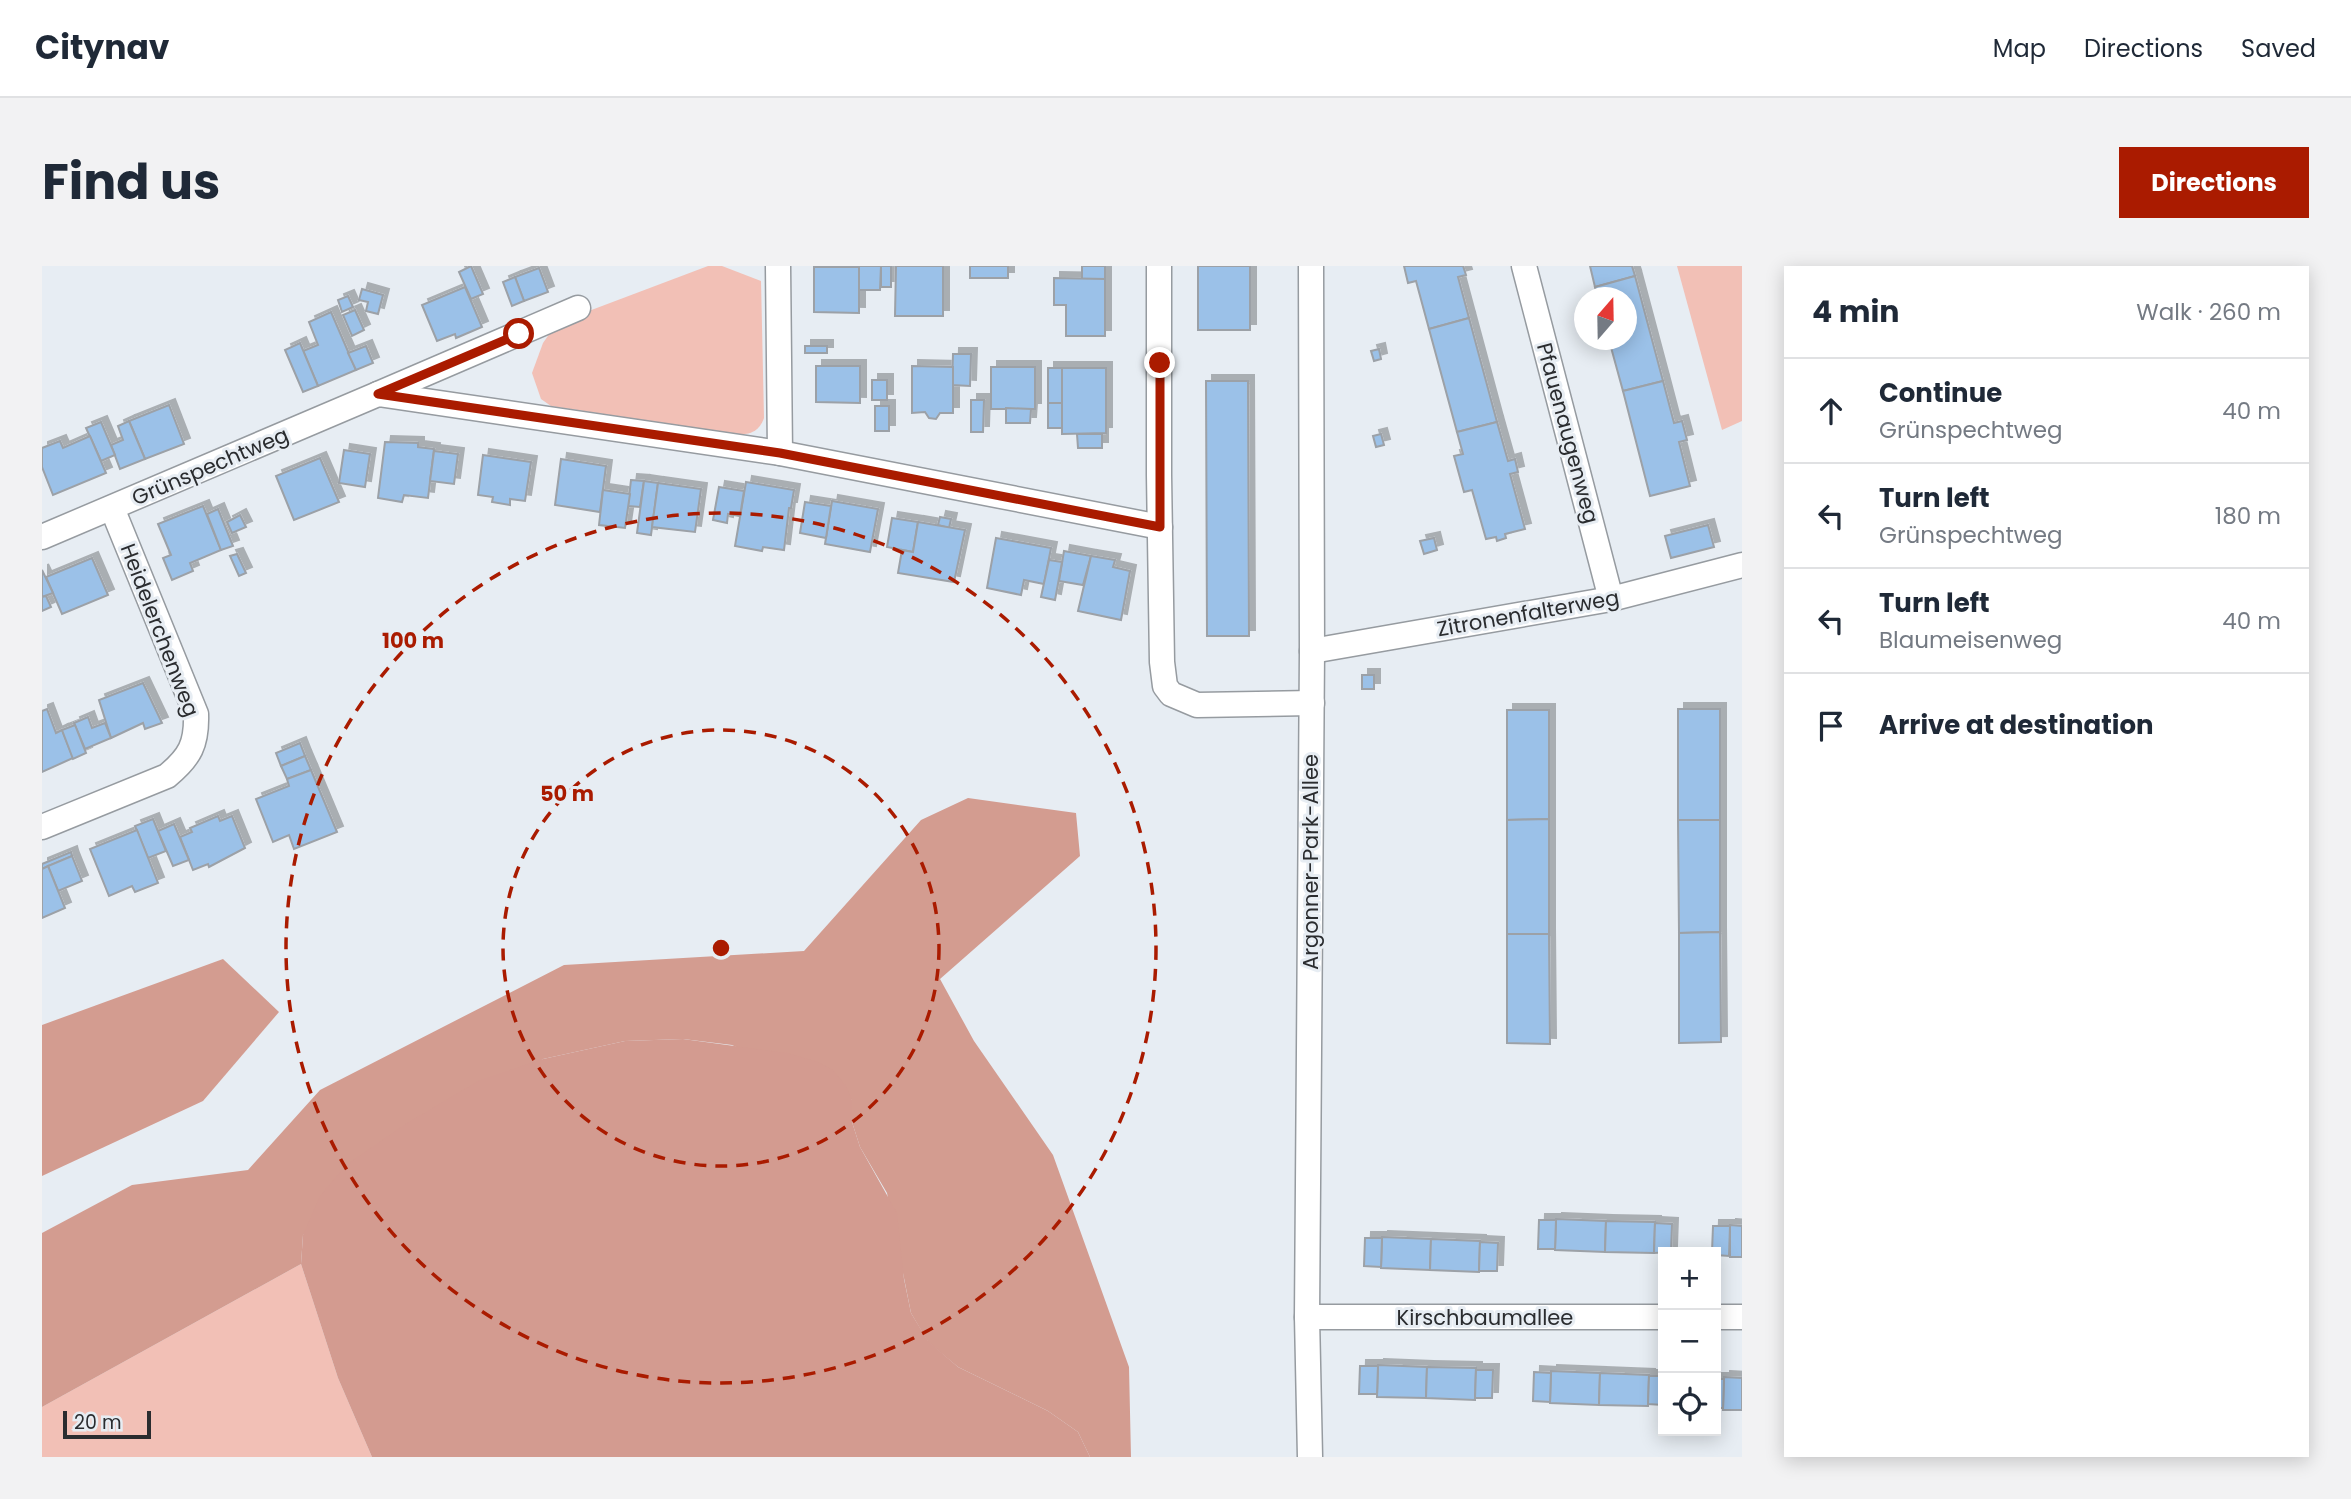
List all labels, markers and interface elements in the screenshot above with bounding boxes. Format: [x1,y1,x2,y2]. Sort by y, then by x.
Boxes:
text: Citynav [35,24,169,71]
text: Map [1993,32,2046,65]
text: Directions [2084,32,2203,65]
text: Saved [2241,32,2316,65]
button: Directions [2119,147,2309,218]
text: Find us [42,148,220,216]
north arrow [1574,287,1637,350]
text: 4 min [1812,290,1900,333]
text: Walk · 260 m [2136,296,2281,328]
route start [503,318,534,349]
street label: Pfauenaugenweg [1530,339,1606,527]
route end [1144,347,1175,378]
text: Continue [1879,375,2002,411]
icon: ahead [1812,392,1850,430]
text: 40 m [2222,395,2281,427]
text: Grünspechtweg [1879,414,2062,446]
street label: Grünspechtweg [127,420,293,512]
text: Turn left [1879,480,1990,516]
icon: left [1812,497,1850,535]
text: 180 m [2215,500,2281,532]
text: Grünspechtweg [1879,519,2062,551]
street label: Heidelerchenweg [114,539,206,721]
street label: Zitronenfalterweg [1435,583,1621,643]
text: Turn left [1879,585,1990,621]
icon: left [1812,602,1850,640]
text: 40 m [2222,605,2281,637]
text: Blaumeisenweg [1879,624,2062,656]
text: 100 m [382,626,444,655]
icon: arrive [1812,707,1850,745]
text: Arrive at destination [1879,707,2154,743]
street label: Argonner-Park-Allee [1296,754,1325,970]
text: 50 m [540,779,594,808]
centre of rings [709,936,733,960]
map controls [1658,1247,1721,1436]
button: + [1658,1247,1721,1310]
street label: Kirschbaumallee [1397,1303,1573,1332]
button: − [1658,1310,1721,1373]
button: locate [1658,1373,1721,1436]
scale bar [63,1408,150,1440]
text: 20 m [74,1409,122,1436]

